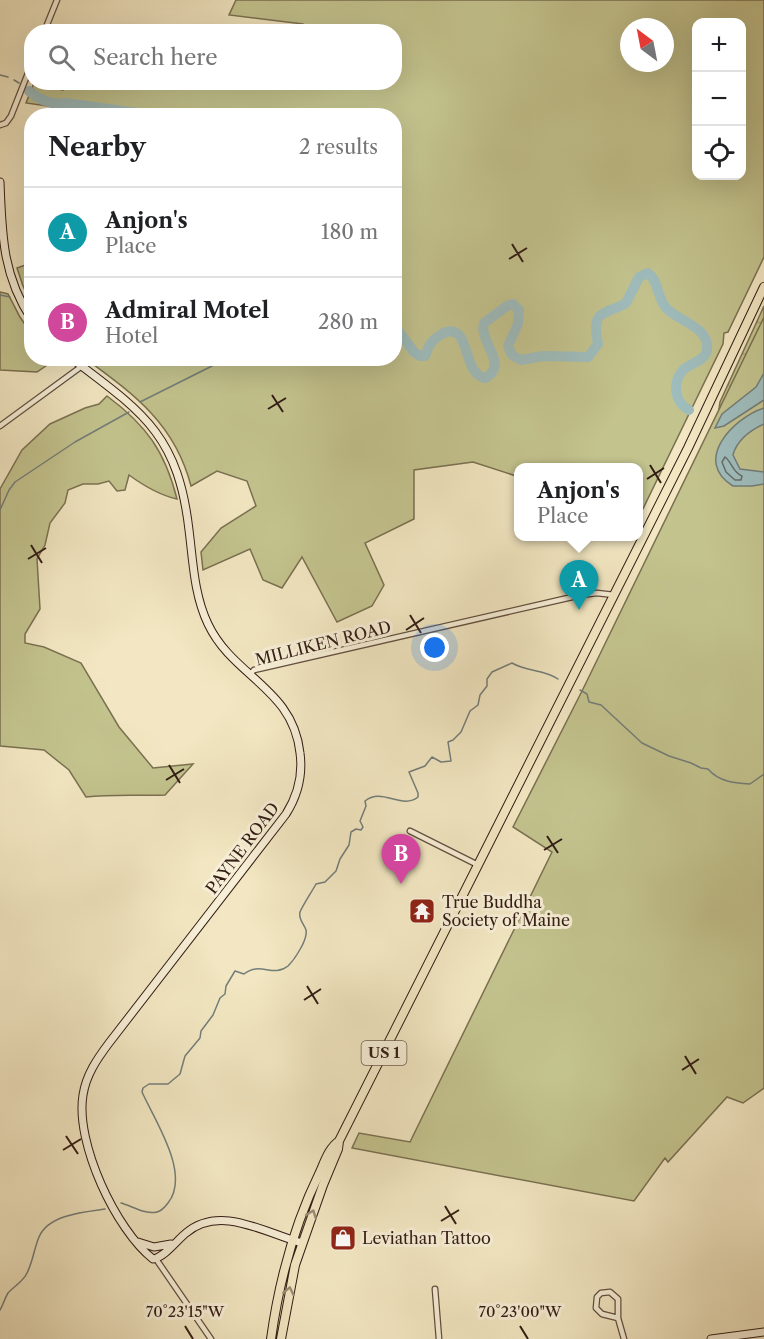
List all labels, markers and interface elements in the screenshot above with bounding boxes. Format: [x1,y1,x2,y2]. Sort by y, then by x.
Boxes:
north arrow [620,18,674,72]
map controls [692,18,746,180]
button: + [692,18,746,72]
search box [24,24,402,90]
icon: search [45,41,78,74]
text: Search here [93,44,218,71]
button: − [692,72,746,126]
button: locate [692,126,746,180]
text: Nearby [48,131,146,163]
text: 2 results [299,135,378,159]
text: Anjon's [105,207,188,234]
text: A [60,220,75,244]
text: 180 m [321,220,378,244]
text: Place [105,234,156,258]
text: Admiral Motel [105,297,269,324]
text: B [60,310,75,334]
text: 280 m [318,310,378,334]
text: Hotel [105,324,158,348]
popup [514,463,643,541]
text: Anjon's [537,477,620,504]
text: Place [537,504,589,528]
pin: A [560,560,598,610]
street label: MILLIKEN ROAD [253,616,393,670]
your location [420,633,449,662]
street label: PAYNE ROAD [201,798,283,898]
pin: B [382,834,420,884]
place label: True Buddha Society of Maine [442,892,570,930]
temple icon: True Buddha Society of Maine [407,896,437,926]
road number: US 1 [362,1041,406,1065]
one-way arrow [305,1209,318,1220]
shop icon: Leviathan Tattoo [328,1223,358,1253]
place label: Leviathan Tattoo [362,1228,491,1248]
one-way arrow [282,1286,295,1296]
text: 70°23'15"W [146,1302,225,1321]
text: 70°23'00"W [479,1302,562,1321]

